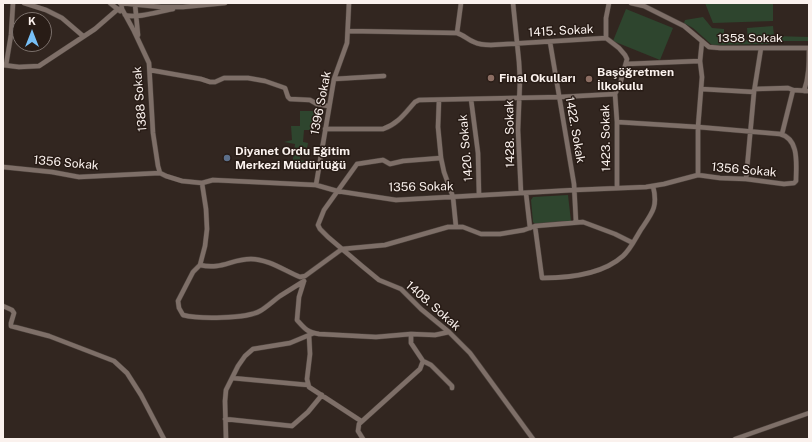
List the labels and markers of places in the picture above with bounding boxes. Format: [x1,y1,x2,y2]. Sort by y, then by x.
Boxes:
place label: Başöğretmen İlkokulu [597,65,674,93]
place label: Final Okulları [499,71,576,85]
marker: Final Okulları [486,73,496,83]
marker: Başöğretmen İlkokulu [584,74,594,84]
place label: Diyanet Ordu Eğitim Merkezi Müdürlüğü [235,144,350,172]
marker: Diyanet Ordu Eğitim Merkezi Müdürlüğü [222,153,232,163]

